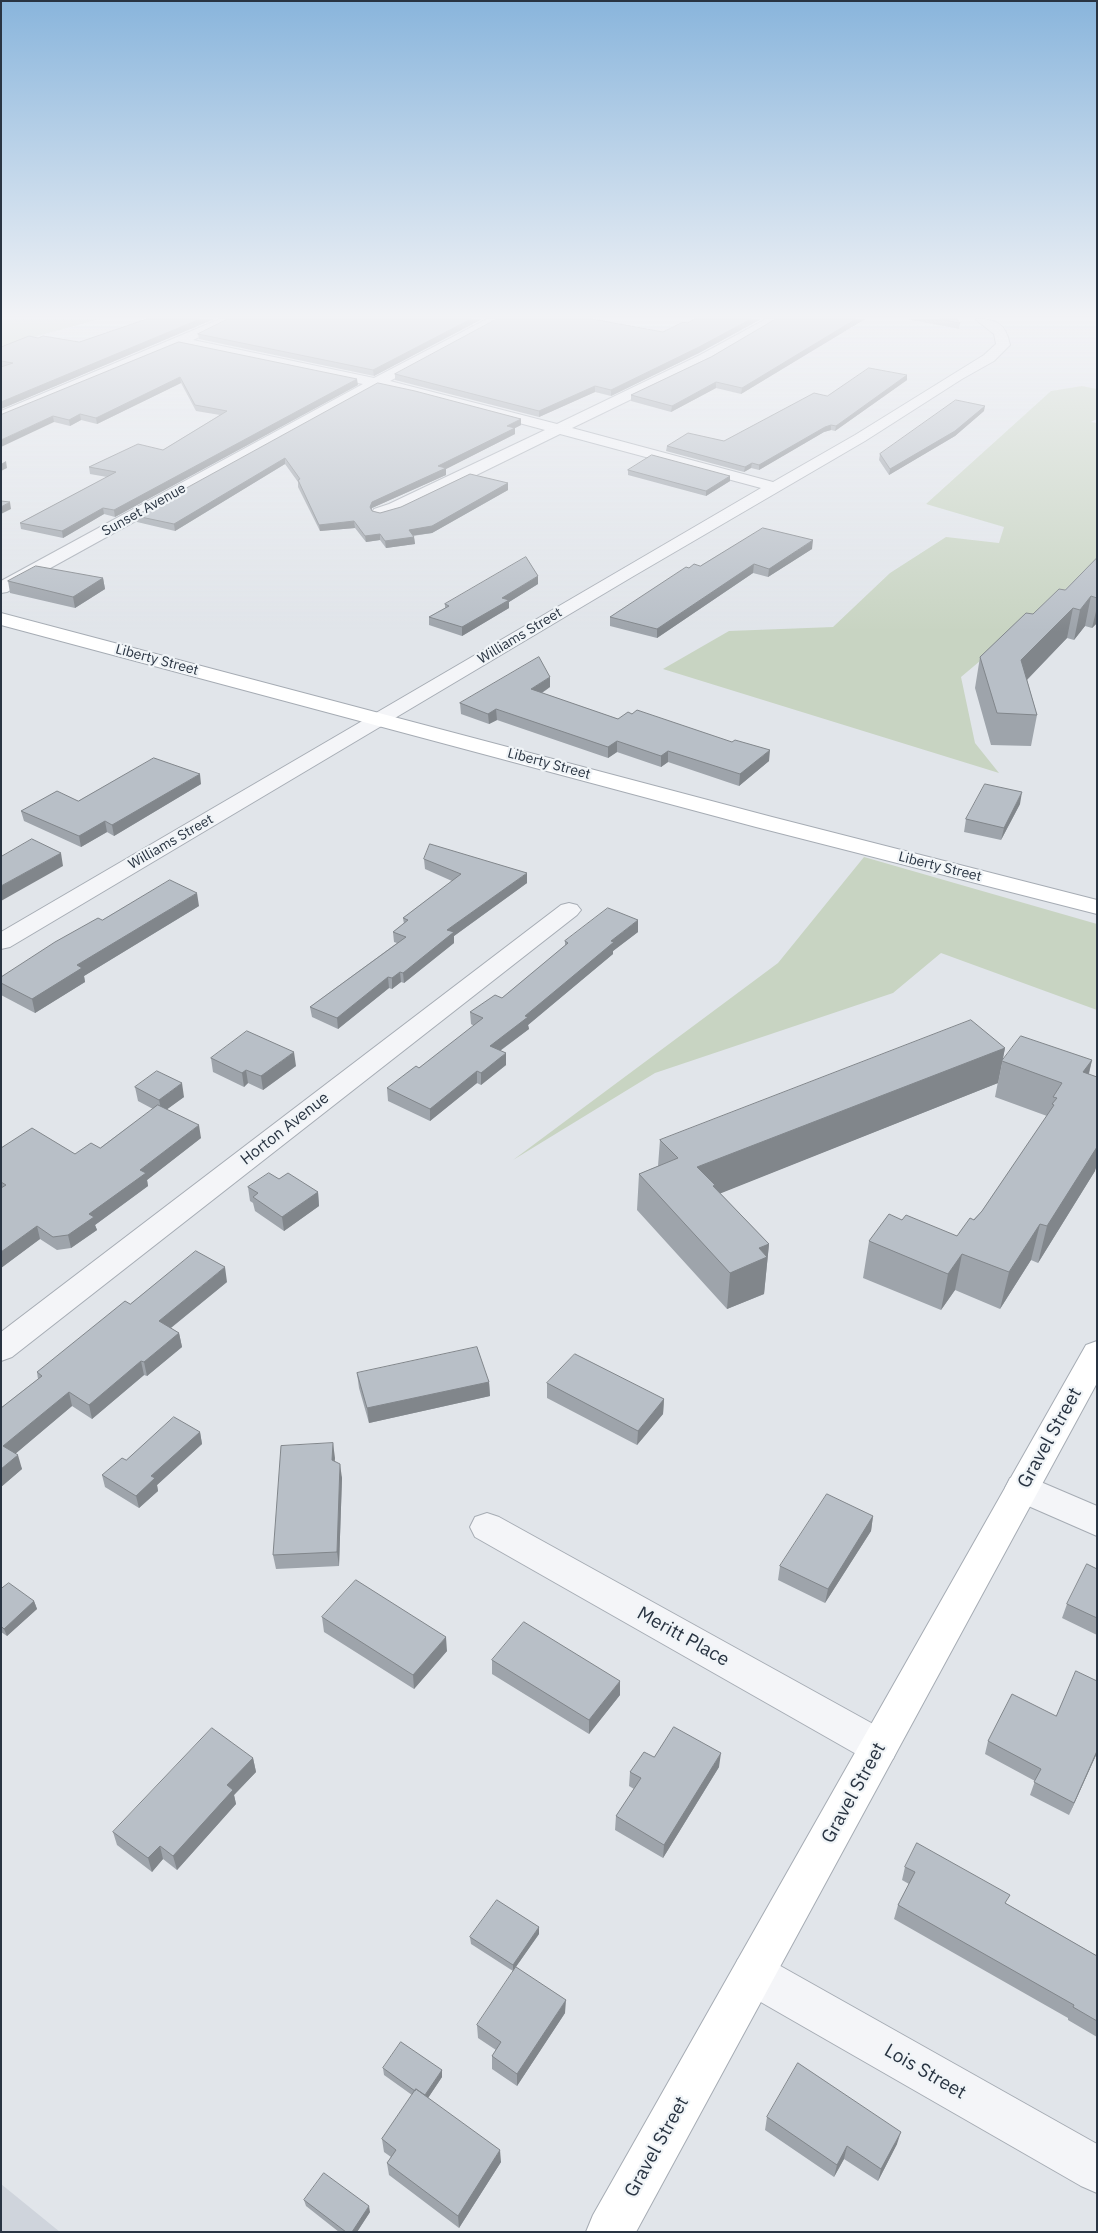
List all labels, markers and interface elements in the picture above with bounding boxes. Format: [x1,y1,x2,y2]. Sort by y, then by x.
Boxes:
street label: Sunset Avenue [99,480,189,540]
street label: Williams Street [475,604,565,668]
street label: Liberty Street [114,641,200,679]
street label: Liberty Street [506,745,592,783]
street label: Williams Street [126,811,216,873]
street label: Liberty Street [897,849,983,885]
street label: Horton Avenue [237,1088,333,1170]
street label: Gravel Street [1013,1384,1087,1492]
street label: Meritt Place [633,1602,733,1672]
street label: Gravel Street [817,1739,891,1847]
street label: Lois Street [880,2039,970,2105]
street label: Gravel Street [620,2093,694,2201]

